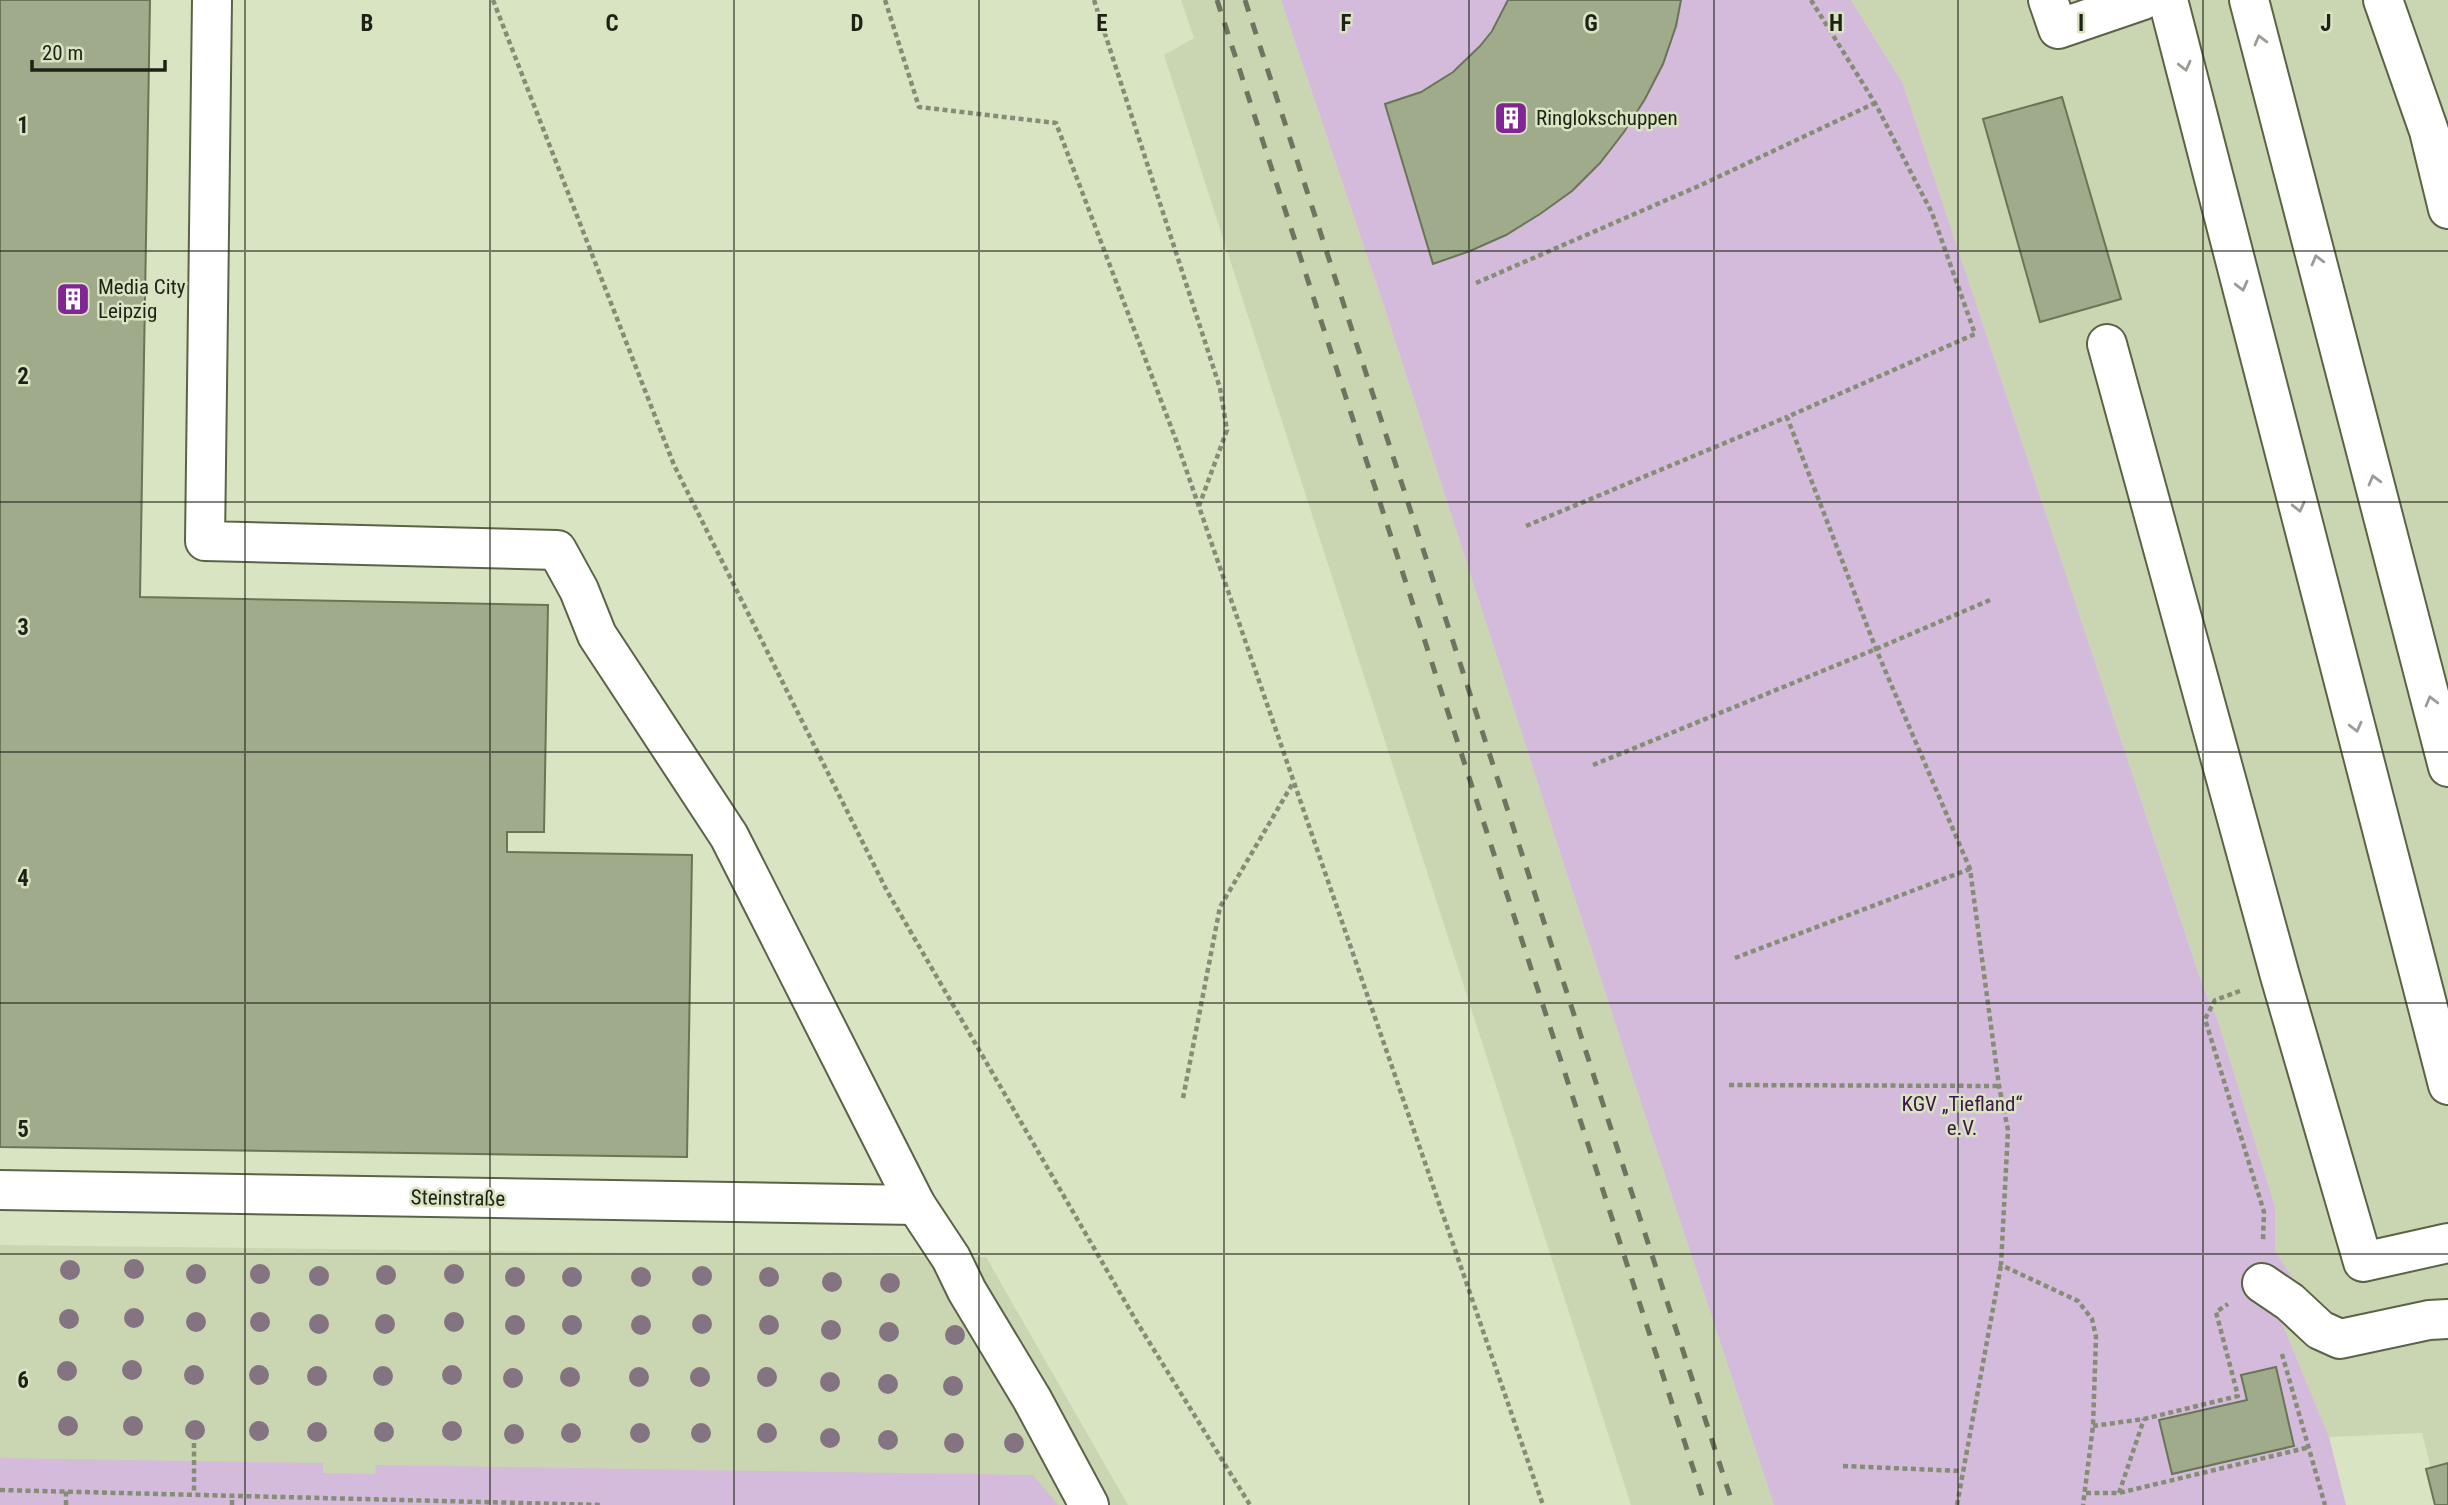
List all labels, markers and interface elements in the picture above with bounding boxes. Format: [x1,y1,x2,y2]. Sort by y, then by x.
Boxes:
text: B [361,10,373,37]
text: C [605,10,619,37]
text: D [851,10,864,37]
text: E [1096,10,1108,37]
text: F [1341,10,1352,37]
text: G [1584,10,1598,37]
text: H [1829,10,1843,37]
text: I [2078,10,2084,37]
text: J [2320,10,2332,37]
scale bar [32,28,164,72]
one-way arrow [2253,34,2268,46]
text: 20 m [42,41,83,65]
one-way arrow [2177,60,2191,72]
building icon: Ringlokschuppen [1492,99,1530,137]
place label: Ringlokschuppen [1536,106,1678,130]
text: 1 [17,112,29,139]
one-way arrow [2311,254,2325,266]
place label: Media City Leipzig [98,275,186,323]
building icon: Media City Leipzig [54,280,92,318]
one-way arrow [2234,280,2248,292]
text: 2 [17,363,29,390]
one-way arrow [2368,475,2382,487]
one-way arrow [2291,501,2305,513]
text: 3 [17,614,29,641]
one-way arrow [2425,695,2439,707]
one-way arrow [2348,721,2362,733]
text: 4 [17,865,29,892]
park label: KGV „Tiefland“ e.V. [1902,1092,2022,1140]
text: 5 [17,1116,29,1143]
street label: Steinstraße [411,1185,506,1211]
text: 6 [17,1367,29,1394]

